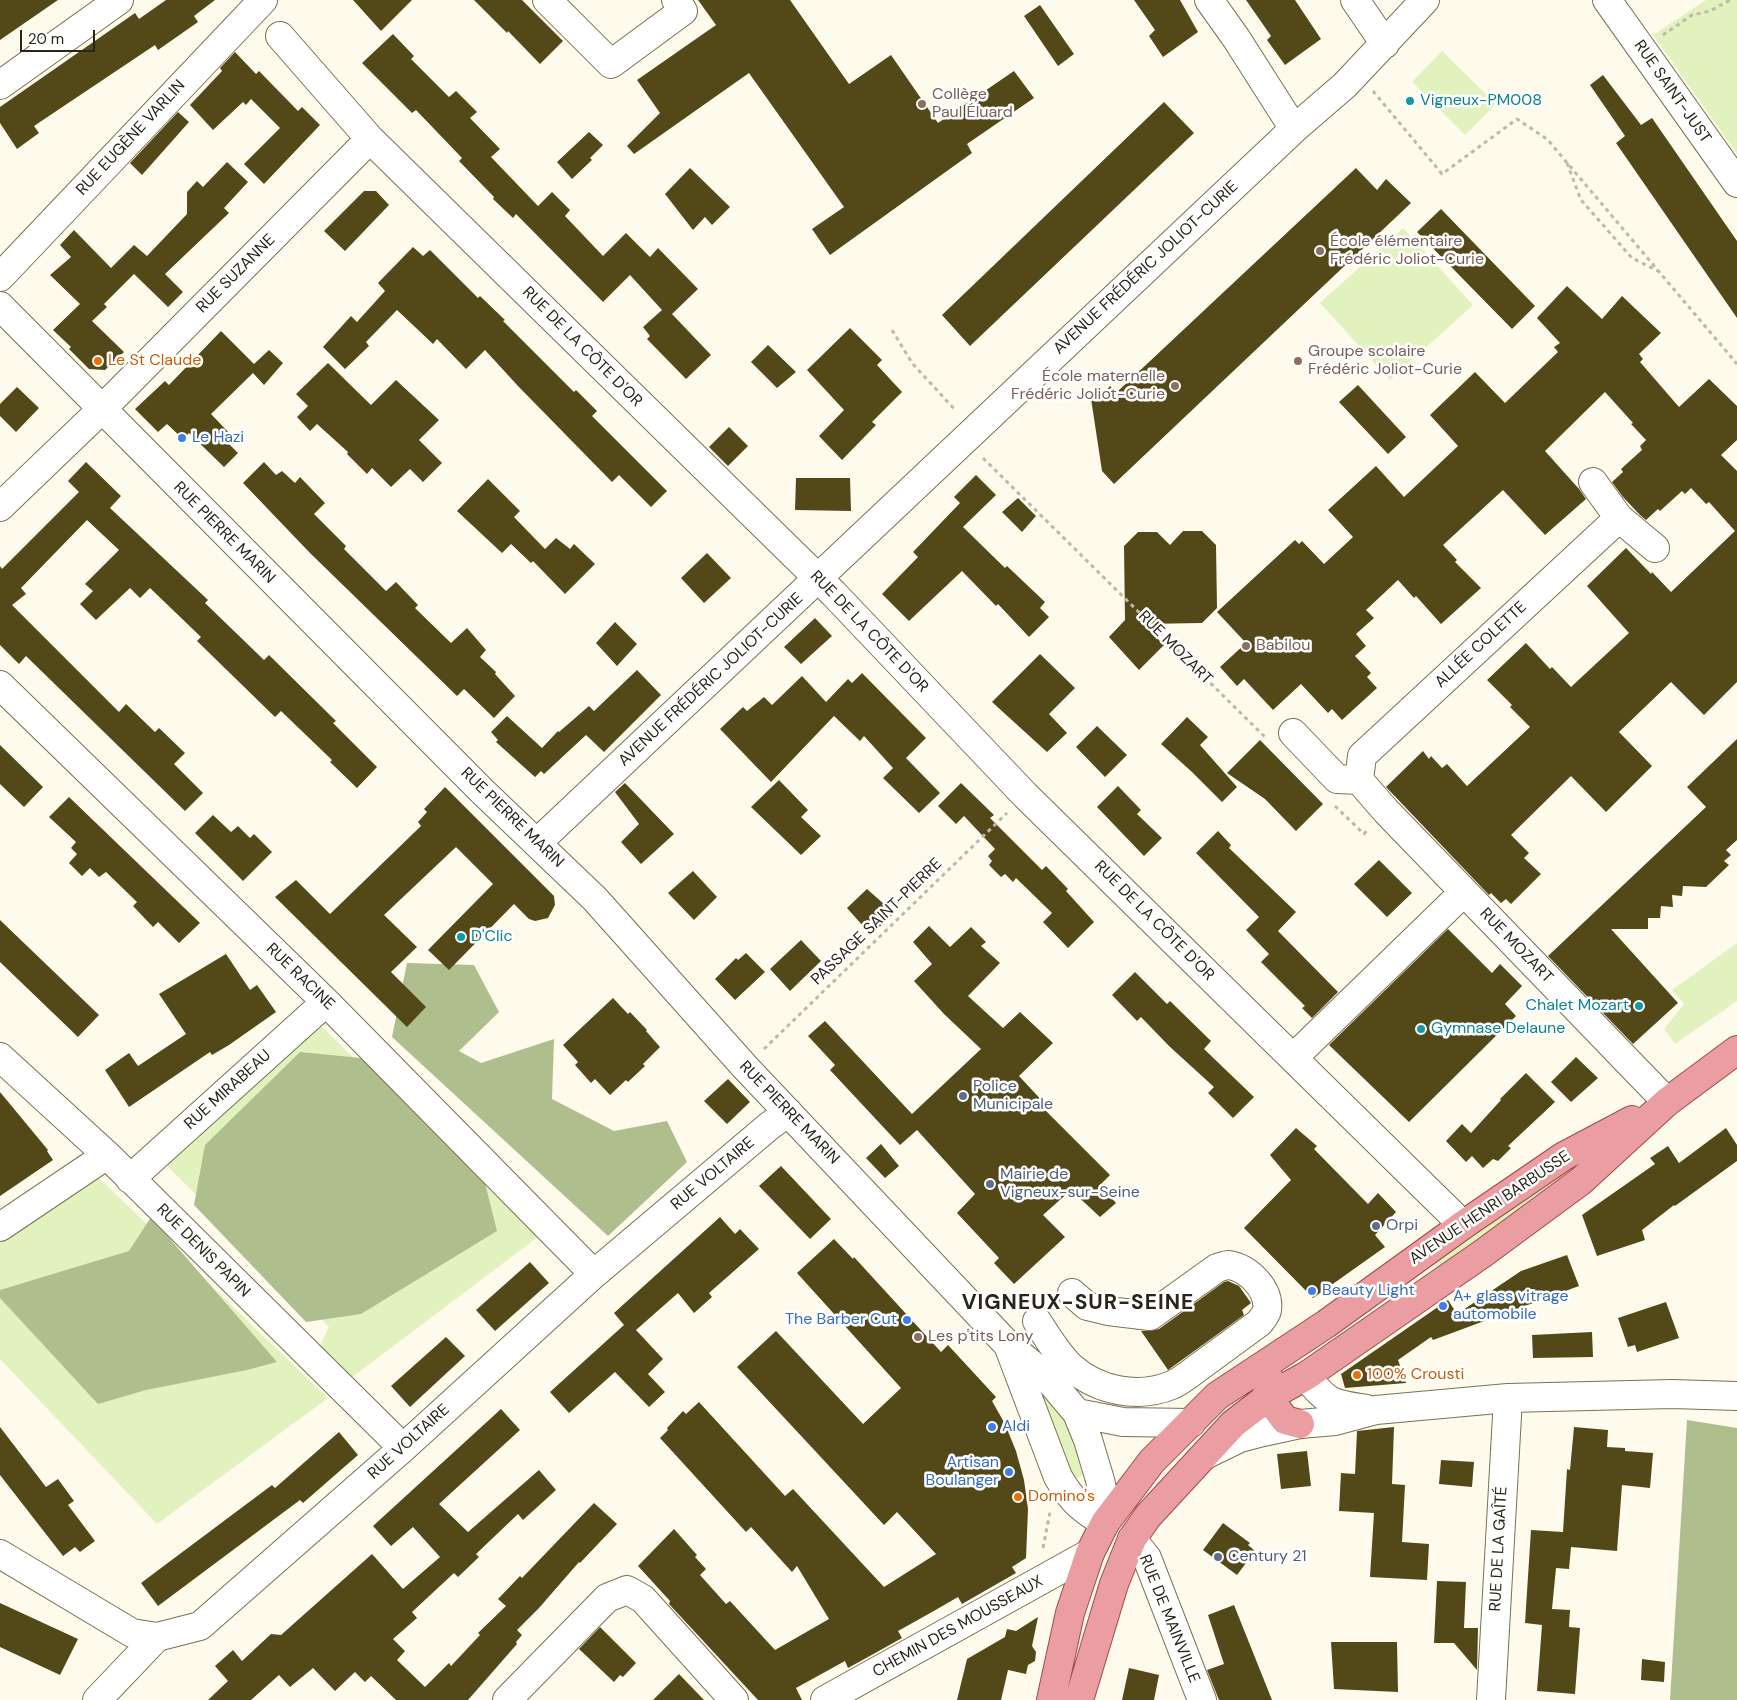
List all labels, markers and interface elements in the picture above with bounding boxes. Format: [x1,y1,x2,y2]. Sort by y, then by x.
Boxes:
scale bar [22,20,98,52]
text: 20 m [28,29,64,49]
street label: RUE SAINT-JUST [1629,37,1715,147]
street label: RUE EUGÈNE VARLIN [73,76,189,200]
place label: Collège Paul Éluard [932,85,1013,123]
place label: Vigneux-PM008 [1420,91,1542,111]
marker: Vigneux-PM008 [1404,95,1416,107]
marker: Collège Paul Éluard [916,98,928,110]
street label: AVENUE FRÉDÉRIC JOLIOT-CURIE [1050,177,1242,359]
street label: RUE SUZANNE [193,231,279,317]
place label: École élémentaire Frédéric Joliot-Curie [1330,232,1484,270]
marker: École élémentaire Frédéric Joliot-Curie [1314,245,1326,257]
street label: RUE DE LA CÔTE D'OR [518,283,646,411]
place label: Groupe scolaire Frédéric Joliot-Curie [1308,342,1462,380]
place label: Le St Claude [108,351,201,371]
marker: Le St Claude [92,355,104,367]
marker: Groupe scolaire Frédéric Joliot-Curie [1292,355,1304,367]
place label: École maternelle Frédéric Joliot-Curie [1011,367,1165,405]
marker: École maternelle Frédéric Joliot-Curie [1169,380,1181,392]
place label: Le Hazi [192,428,244,448]
marker: Le Hazi [176,432,188,444]
street label: RUE PIERRE MARIN [169,478,279,588]
street label: RUE DE LA CÔTE D'OR [806,567,932,697]
street label: AVENUE FRÉDÉRIC JOLIOT-CURIE [615,589,807,771]
street label: ALLÉE COLETTE [1431,598,1531,692]
street label: RUE MOZART [1134,607,1216,689]
place label: Babilou [1256,636,1310,656]
marker: Babilou [1240,640,1252,652]
street label: RUE PIERRE MARIN [456,764,568,872]
street label: PASSAGE SAINT-PIERRE [808,855,946,989]
street label: RUE DE LA CÔTE D'OR [1090,857,1218,985]
street label: RUE MOZART [1475,904,1557,988]
place label: D'Clic [471,927,513,947]
marker: D'Clic [455,931,467,943]
street label: RUE RACINE [262,940,338,1014]
place label: Chalet Mozart [1526,996,1629,1016]
marker: Chalet Mozart [1633,1000,1645,1012]
place label: Gymnase Delaune [1431,1019,1565,1039]
marker: Gymnase Delaune [1415,1023,1427,1035]
street label: RUE MIRABEAU [181,1046,275,1134]
street label: RUE PIERRE MARIN [735,1057,843,1169]
place label: Police Municipale [973,1077,1053,1115]
marker: Police Municipale [957,1090,969,1102]
street label: RUE VOLTAIRE [667,1133,759,1215]
street label: AVENUE HENRI BARBUSSE [1406,1147,1574,1269]
place label: Mairie de Vigneux-sur-Seine [1000,1165,1140,1203]
marker: Mairie de Vigneux-sur-Seine [984,1178,996,1190]
street label: RUE DENIS PAPIN [152,1200,254,1302]
place label: Orpi [1386,1216,1418,1236]
marker: Orpi [1370,1220,1382,1232]
place label: Beauty Light [1322,1281,1415,1301]
marker: Beauty Light [1306,1285,1318,1297]
place label: A+ glass vitrage automobile [1453,1287,1568,1325]
district label: VIGNEUX-SUR-SEINE [960,1290,1196,1316]
marker: A+ glass vitrage automobile [1437,1300,1449,1312]
place label: The Barber Cut [785,1310,897,1330]
marker: The Barber Cut [901,1314,913,1326]
place label: Les p'tits Lony [928,1327,1033,1347]
marker: Les p'tits Lony [912,1331,924,1343]
place label: 100% Crousti [1367,1365,1464,1385]
marker: 100% Crousti [1351,1369,1363,1381]
street label: RUE VOLTAIRE [364,1400,454,1484]
place label: Aldi [1002,1417,1030,1437]
marker: Aldi [986,1421,998,1433]
place label: Artisan Boulanger [926,1453,999,1491]
marker: Artisan Boulanger [1003,1466,1015,1478]
street label: RUE DE LA GAÎTÉ [1486,1486,1512,1612]
place label: Domino's [1028,1487,1095,1507]
marker: Domino's [1012,1491,1024,1503]
place label: Century 21 [1228,1547,1306,1567]
marker: Century 21 [1212,1551,1224,1563]
street label: RUE DE MAINVILLE [1134,1552,1204,1686]
street label: CHEMIN DES MOUSSEAUX [870,1572,1046,1682]

